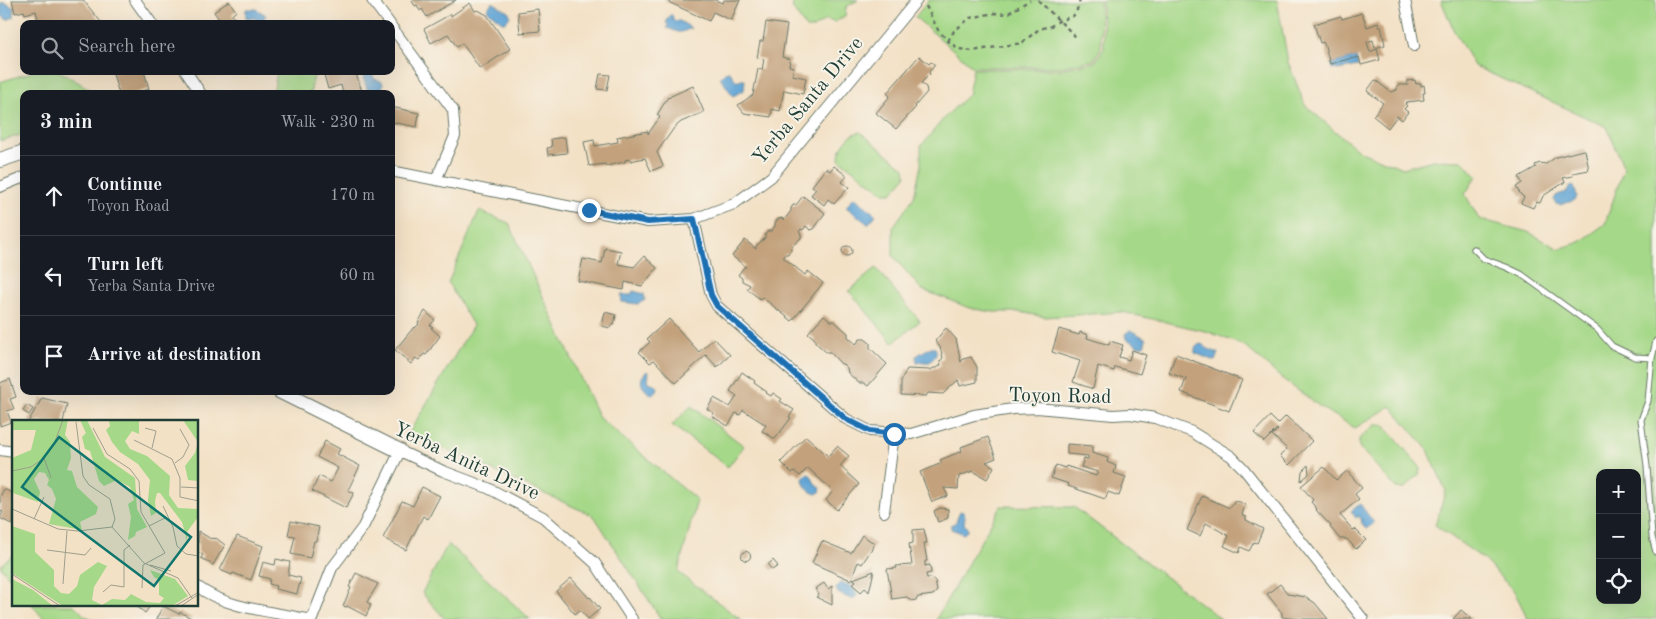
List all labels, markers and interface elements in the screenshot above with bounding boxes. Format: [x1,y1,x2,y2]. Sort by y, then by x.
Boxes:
search box [20,20,395,75]
icon: search [38,34,66,62]
street label: Yerba Santa Drive [749,34,868,169]
text: Search here [78,38,175,57]
text: 3 min [40,112,93,133]
text: Walk · 230 m [280,115,375,131]
text: Continue [87,176,162,195]
icon: ahead [40,182,68,210]
text: 170 m [330,188,375,204]
text: Toyon Road [87,199,170,215]
route end [578,199,601,222]
text: Turn left [87,256,164,275]
icon: left [40,262,68,290]
text: 60 m [339,268,375,284]
text: Yerba Santa Drive [87,279,215,295]
icon: arrive [40,342,68,370]
text: Arrive at destination [87,346,261,365]
street label: Toyon Road [1008,386,1112,408]
street label: Yerba Anita Drive [390,419,542,504]
inset map [12,420,199,606]
route start [883,423,906,446]
map controls [1596,469,1641,604]
button: + [1596,469,1641,514]
button: − [1596,514,1641,559]
button: locate [1596,559,1641,604]

